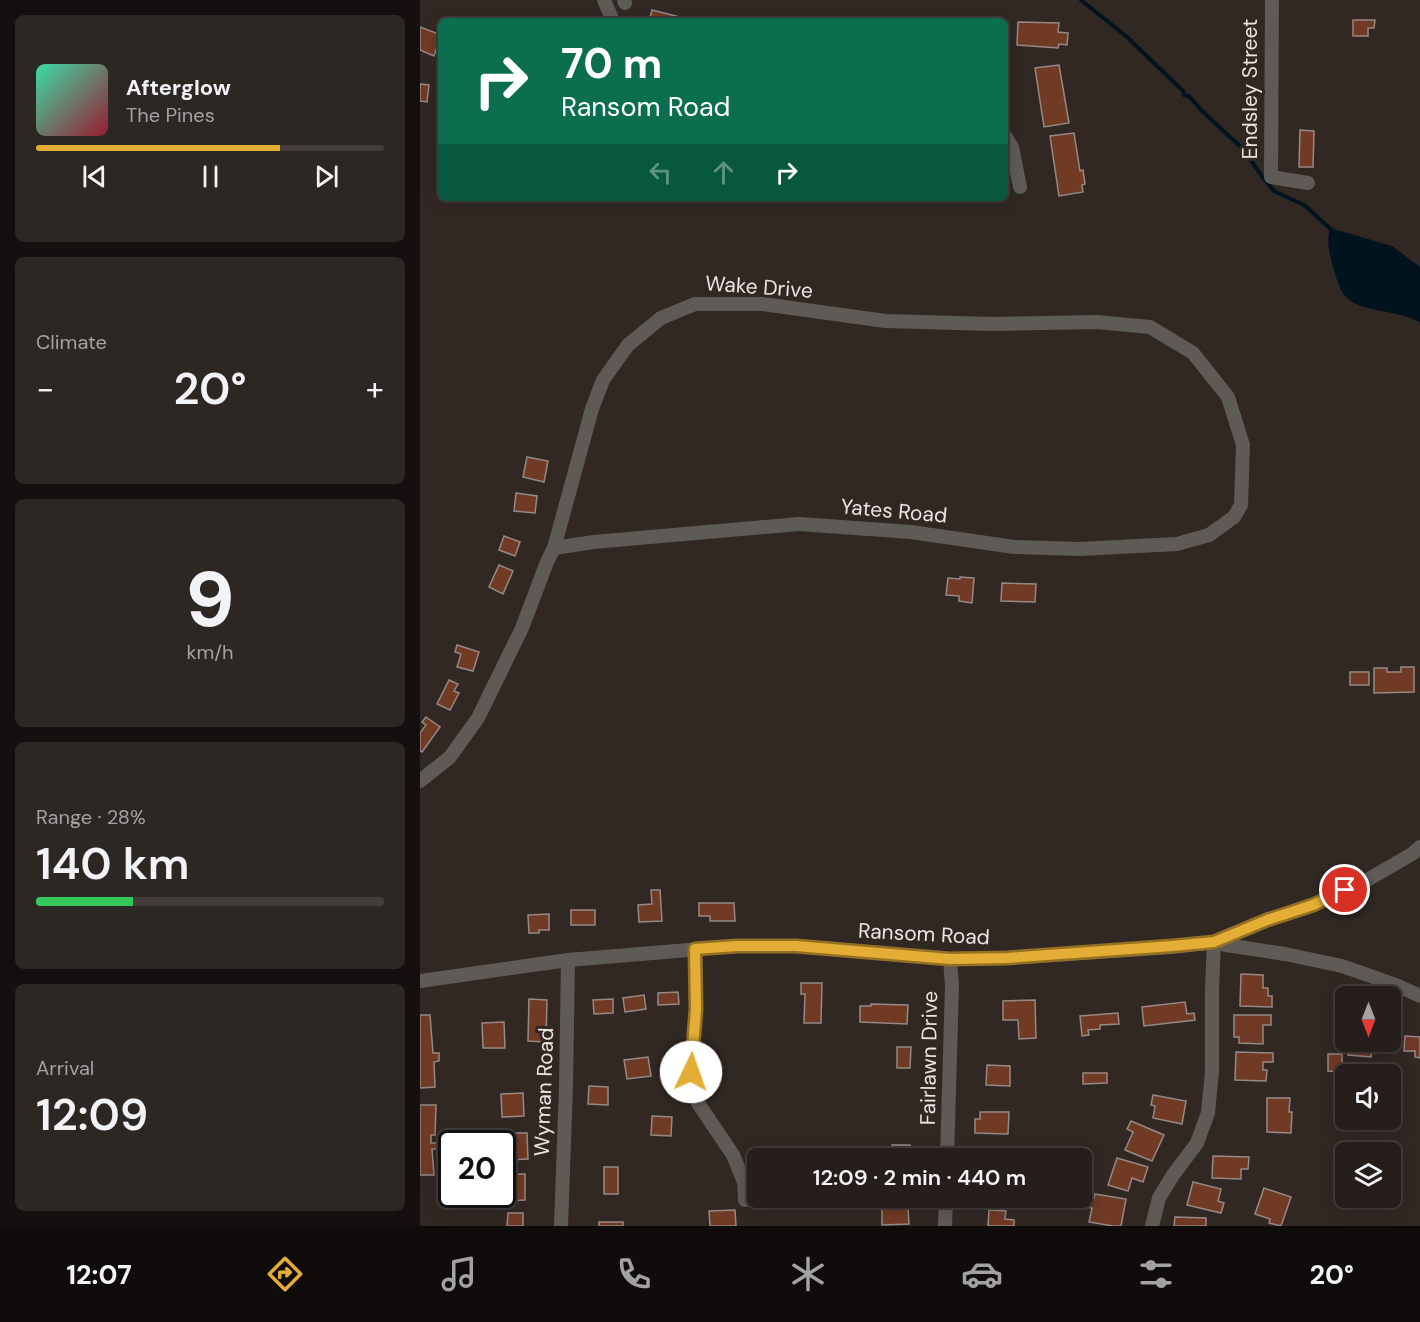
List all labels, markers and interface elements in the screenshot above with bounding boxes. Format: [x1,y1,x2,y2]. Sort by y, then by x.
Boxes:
street label: Endsley Street [1236,19,1264,159]
text: 70 m [561,36,662,91]
icon: right [462,42,540,120]
text: Afterglow [126,73,231,102]
text: Ransom Road [561,89,731,124]
text: The Pines [126,102,215,128]
icon: left [644,156,677,189]
icon: ahead [707,156,740,189]
icon: right [770,156,803,189]
icon: previous [78,160,111,193]
icon: pause [194,160,227,193]
icon: next [310,160,343,193]
street label: Wake Drive [704,269,814,305]
text: Climate [36,329,107,355]
text: 20° [173,359,247,418]
text: − [36,367,54,410]
text: + [366,367,384,410]
street label: Yates Road [840,492,948,530]
text: 9 [185,549,235,650]
text: km/h [186,639,234,665]
text: Range · 28% [36,804,146,830]
text: 140 km [36,834,189,893]
pin [1319,864,1370,915]
icon: arrive [1328,873,1361,906]
street label: Ransom Road [857,917,991,951]
north arrow [1335,986,1401,1052]
map controls [1335,986,1401,1208]
street label: Fairlawn Drive [914,991,944,1125]
street label: Wyman Road [528,1027,560,1157]
position arrow [659,1040,723,1104]
text: Arrival [36,1055,94,1081]
button: sound [1335,1064,1401,1130]
text: 12:09 [36,1085,148,1144]
speed limit sign: 20 [438,1130,516,1208]
button: layers [1335,1142,1401,1208]
text: 12:09 · 2 min · 440 m [813,1163,1026,1192]
icon: directions [264,1253,306,1295]
icon: music [438,1253,480,1295]
icon: phone [613,1253,655,1295]
icon: climate [787,1253,829,1295]
icon: car [961,1253,1003,1295]
icon: filters [1135,1253,1177,1295]
text: 12:07 [66,1257,132,1292]
text: 20° [1310,1257,1354,1292]

